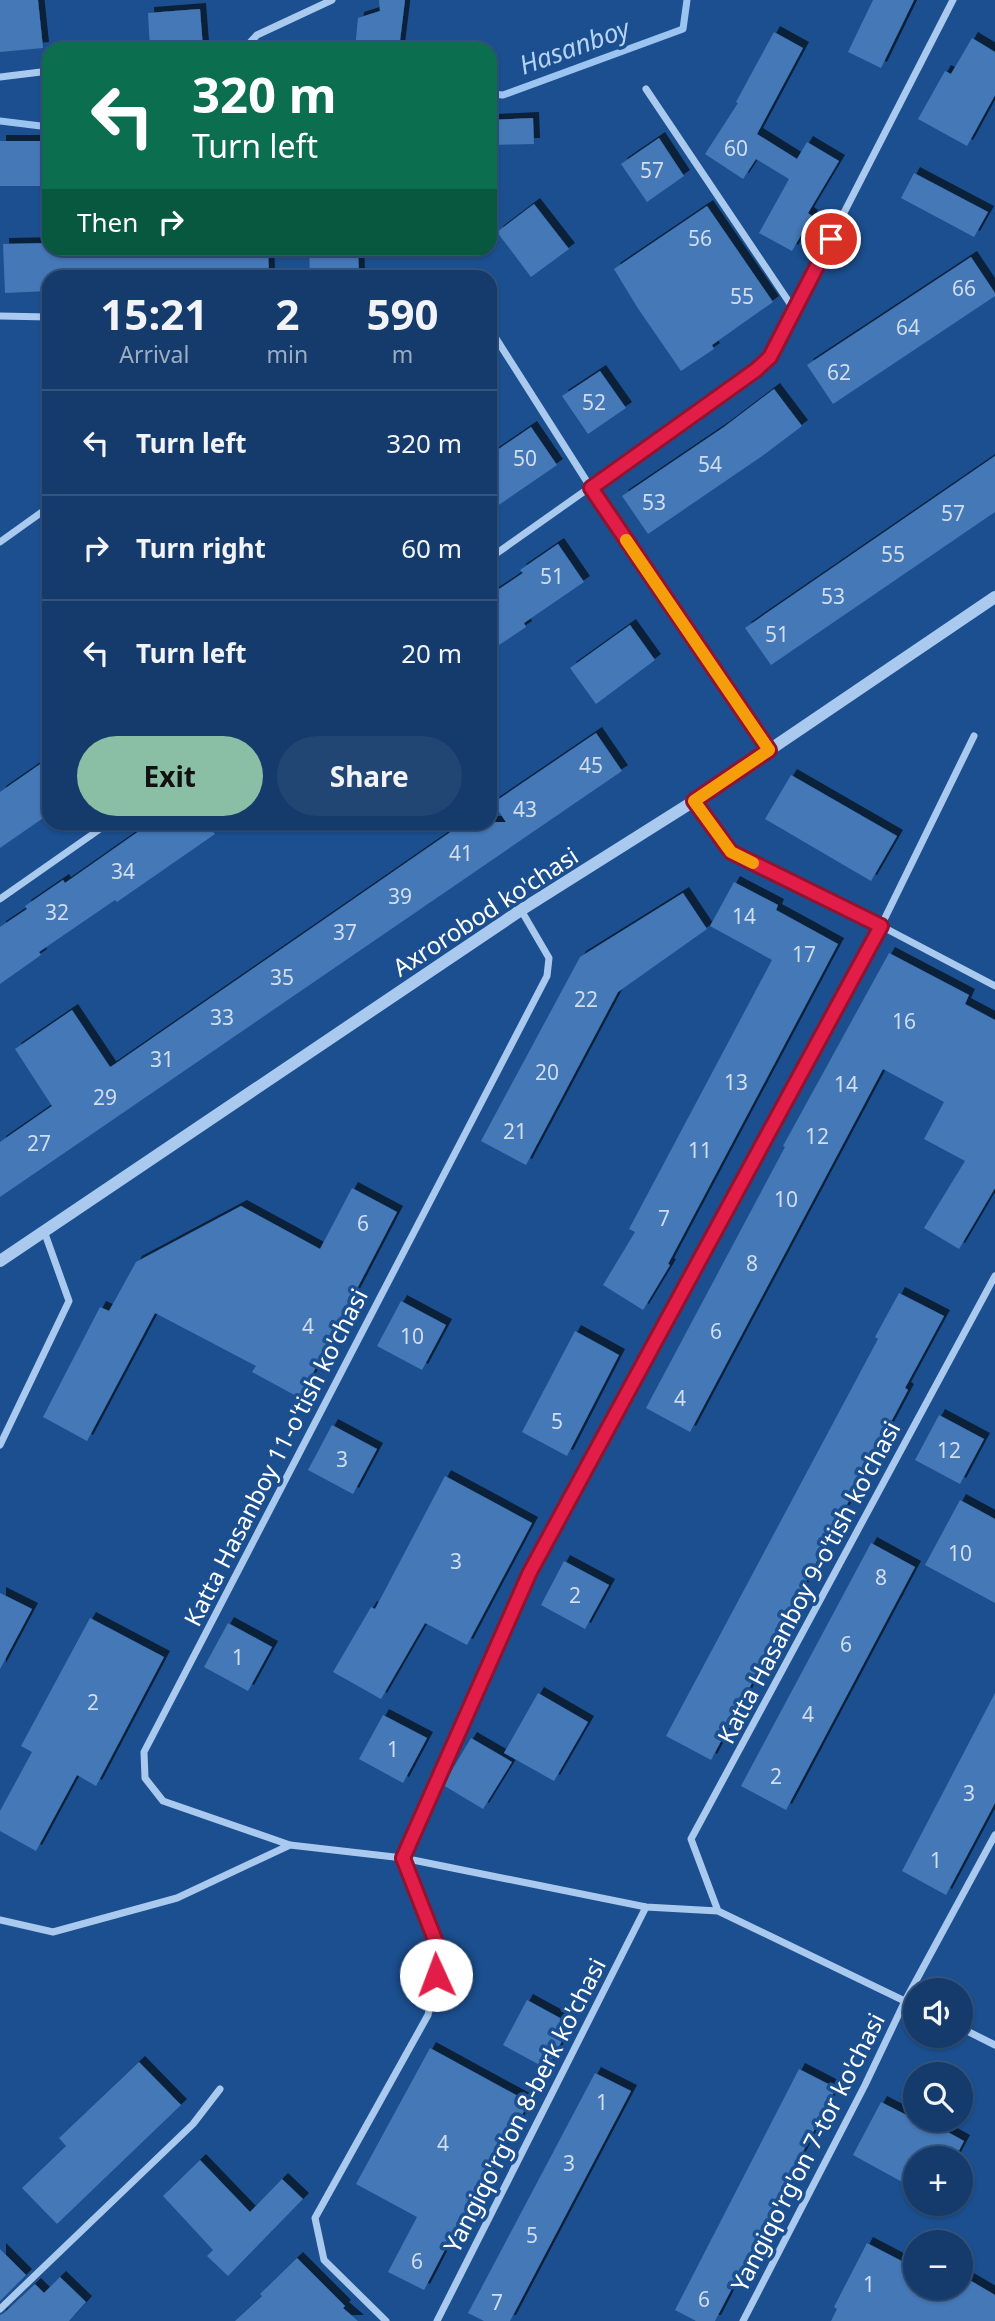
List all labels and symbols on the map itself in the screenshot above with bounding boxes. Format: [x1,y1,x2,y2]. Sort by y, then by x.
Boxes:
water label: Hasanboy [514,9,636,83]
house number: 60 [724,134,748,162]
house number: 57 [640,156,664,184]
pin [801,209,861,269]
house number: 56 [688,224,712,252]
house number: 66 [952,274,976,302]
house number: 55 [730,282,754,310]
house number: 64 [896,313,920,341]
house number: 62 [827,358,851,386]
house number: 52 [582,388,606,416]
house number: 50 [513,444,537,472]
house number: 54 [698,450,722,478]
house number: 53 [642,488,666,516]
house number: 57 [941,499,965,527]
house number: 55 [881,540,905,568]
house number: 51 [540,562,564,590]
house number: 53 [821,582,845,610]
house number: 51 [765,620,789,648]
house number: 45 [579,751,603,779]
house number: 43 [513,795,537,823]
street label: Axrorobod ko'chasi [386,839,584,983]
house number: 41 [449,839,473,867]
house number: 34 [111,857,135,885]
house number: 39 [388,882,412,910]
house number: 32 [45,898,69,926]
house number: 14 [732,902,756,930]
house number: 37 [333,918,357,946]
house number: 17 [792,940,816,968]
house number: 35 [270,963,294,991]
house number: 22 [574,985,598,1013]
house number: 33 [210,1003,234,1031]
house number: 16 [892,1007,916,1035]
house number: 31 [150,1045,174,1073]
house number: 20 [535,1058,559,1086]
house number: 13 [724,1068,748,1096]
house number: 14 [834,1070,858,1098]
house number: 29 [93,1083,117,1111]
house number: 21 [503,1117,527,1145]
house number: 12 [805,1122,829,1150]
house number: 27 [27,1129,51,1157]
house number: 11 [688,1136,712,1164]
house number: 10 [774,1185,798,1213]
house number: 7 [658,1204,670,1232]
house number: 6 [357,1209,369,1237]
house number: 8 [746,1249,758,1277]
street label: Katta Hasanboy 11-o'tish ko'chasi [175,1283,375,1631]
house number: 4 [302,1312,314,1340]
house number: 6 [710,1317,722,1345]
house number: 10 [400,1322,424,1350]
house number: 4 [674,1384,686,1412]
house number: 5 [551,1407,563,1435]
street label: Katta Hasanboy 9-o'tish ko'chasi [709,1415,907,1749]
house number: 12 [937,1436,961,1464]
house number: 3 [336,1445,348,1473]
house number: 10 [948,1539,972,1567]
house number: 3 [450,1547,462,1575]
house number: 8 [875,1563,887,1591]
house number: 2 [569,1581,581,1609]
house number: 6 [840,1630,852,1658]
house number: 1 [232,1643,244,1671]
house number: 2 [87,1688,99,1716]
house number: 4 [802,1700,814,1728]
house number: 1 [387,1735,399,1763]
house number: 2 [770,1762,782,1790]
house number: 3 [963,1779,975,1807]
house number: 1 [930,1846,942,1874]
position arrow [399,1938,473,2012]
street label: Yangiqo'rg'on 8-berk ko'chasi [435,1952,613,2258]
street label: Yangiqo'rg'on 7-tor ko'chasi [722,2007,892,2297]
house number: 1 [596,2088,608,2116]
house number: 4 [437,2129,449,2157]
house number: 3 [563,2149,575,2177]
house number: 5 [526,2221,538,2249]
house number: 6 [411,2247,423,2275]
house number: 1 [863,2270,875,2298]
house number: 6 [698,2285,710,2313]
house number: 7 [491,2288,503,2316]

